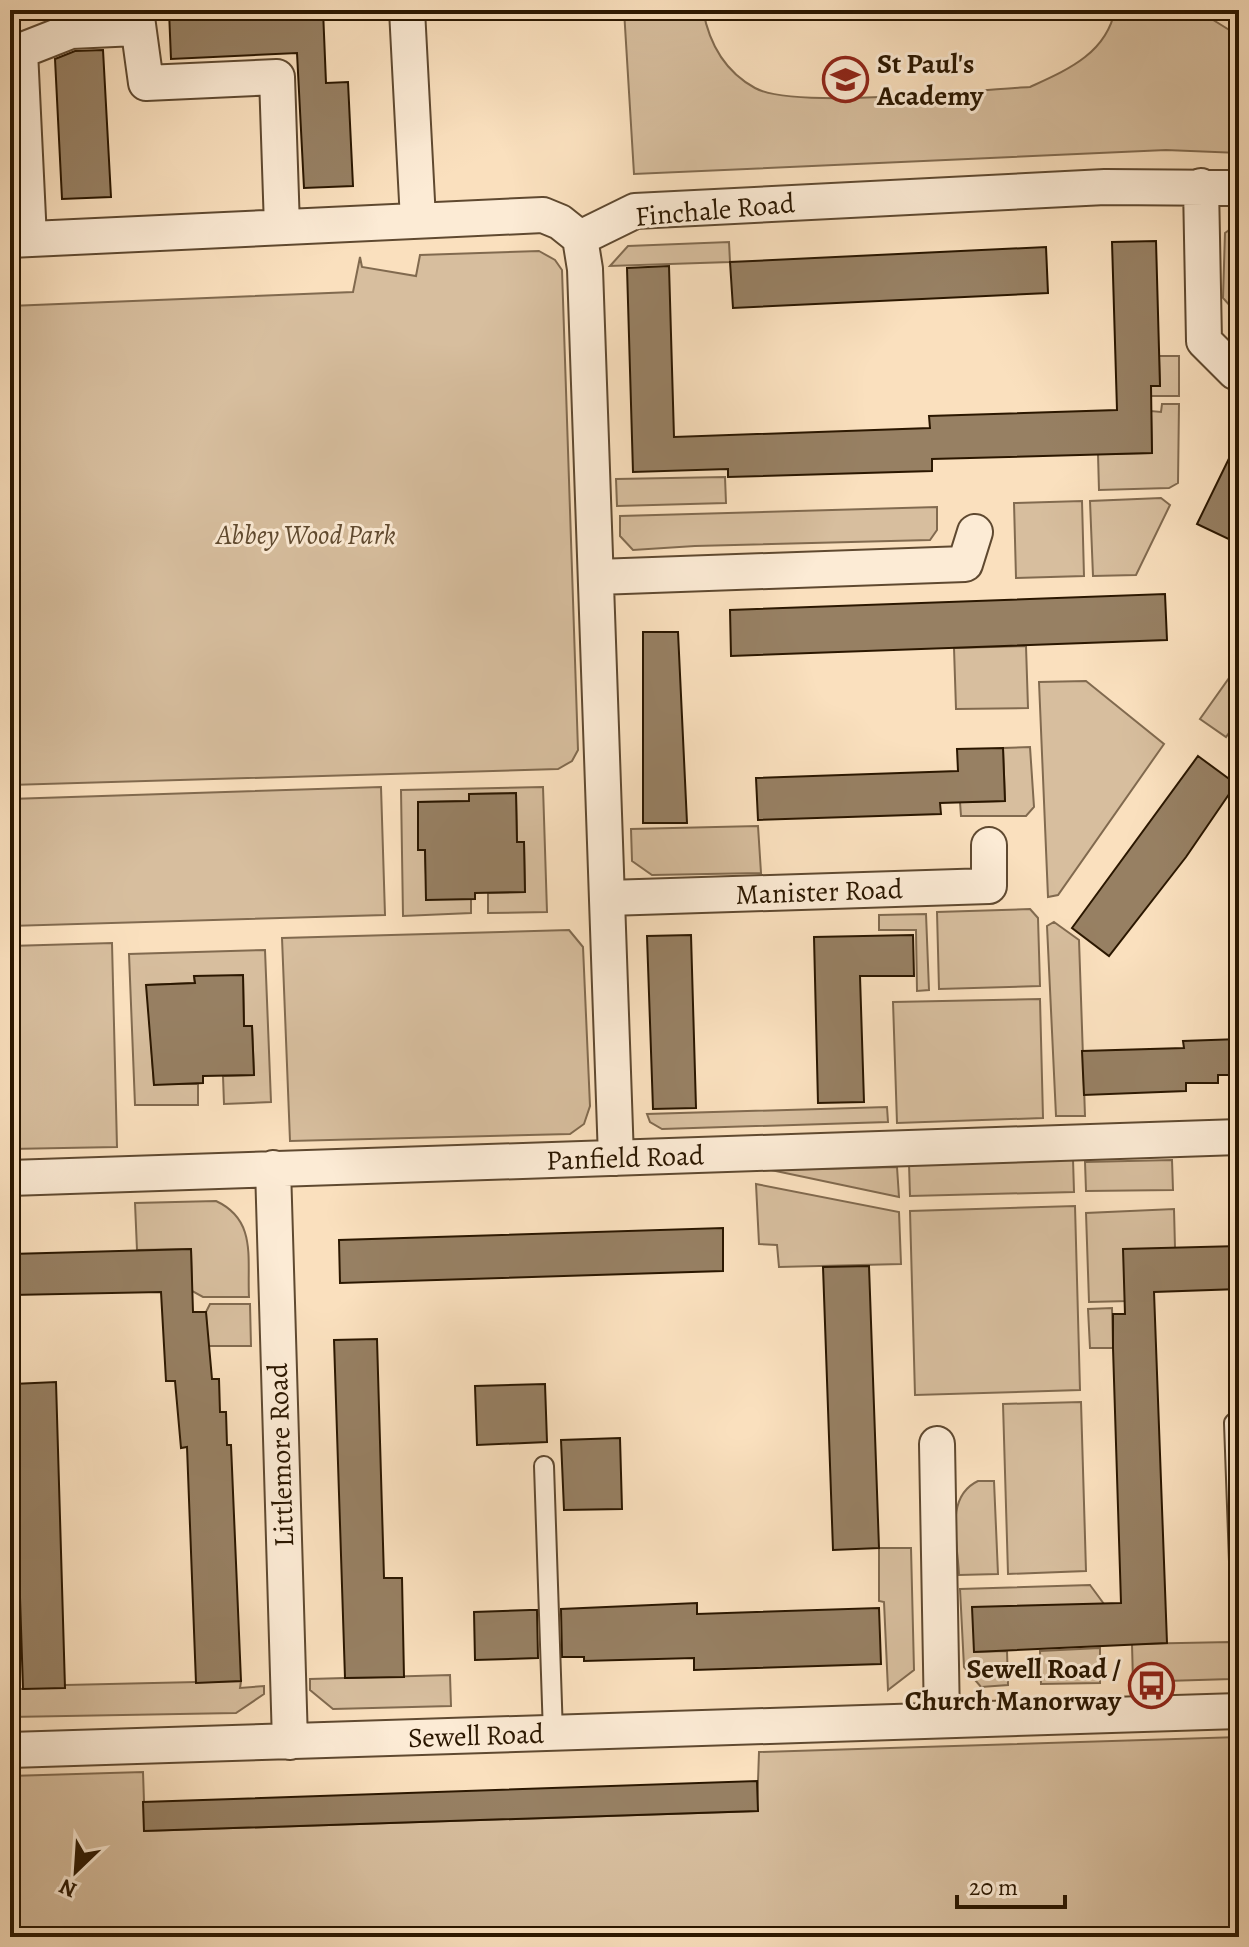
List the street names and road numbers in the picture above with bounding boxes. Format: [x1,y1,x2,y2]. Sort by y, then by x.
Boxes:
street label: Finchale Road [634,184,797,236]
street label: Manister Road [735,870,904,914]
street label: Panfield Road [545,1136,706,1180]
street label: Littlemore Road [259,1361,303,1548]
street label: Sewell Road [407,1715,546,1757]

